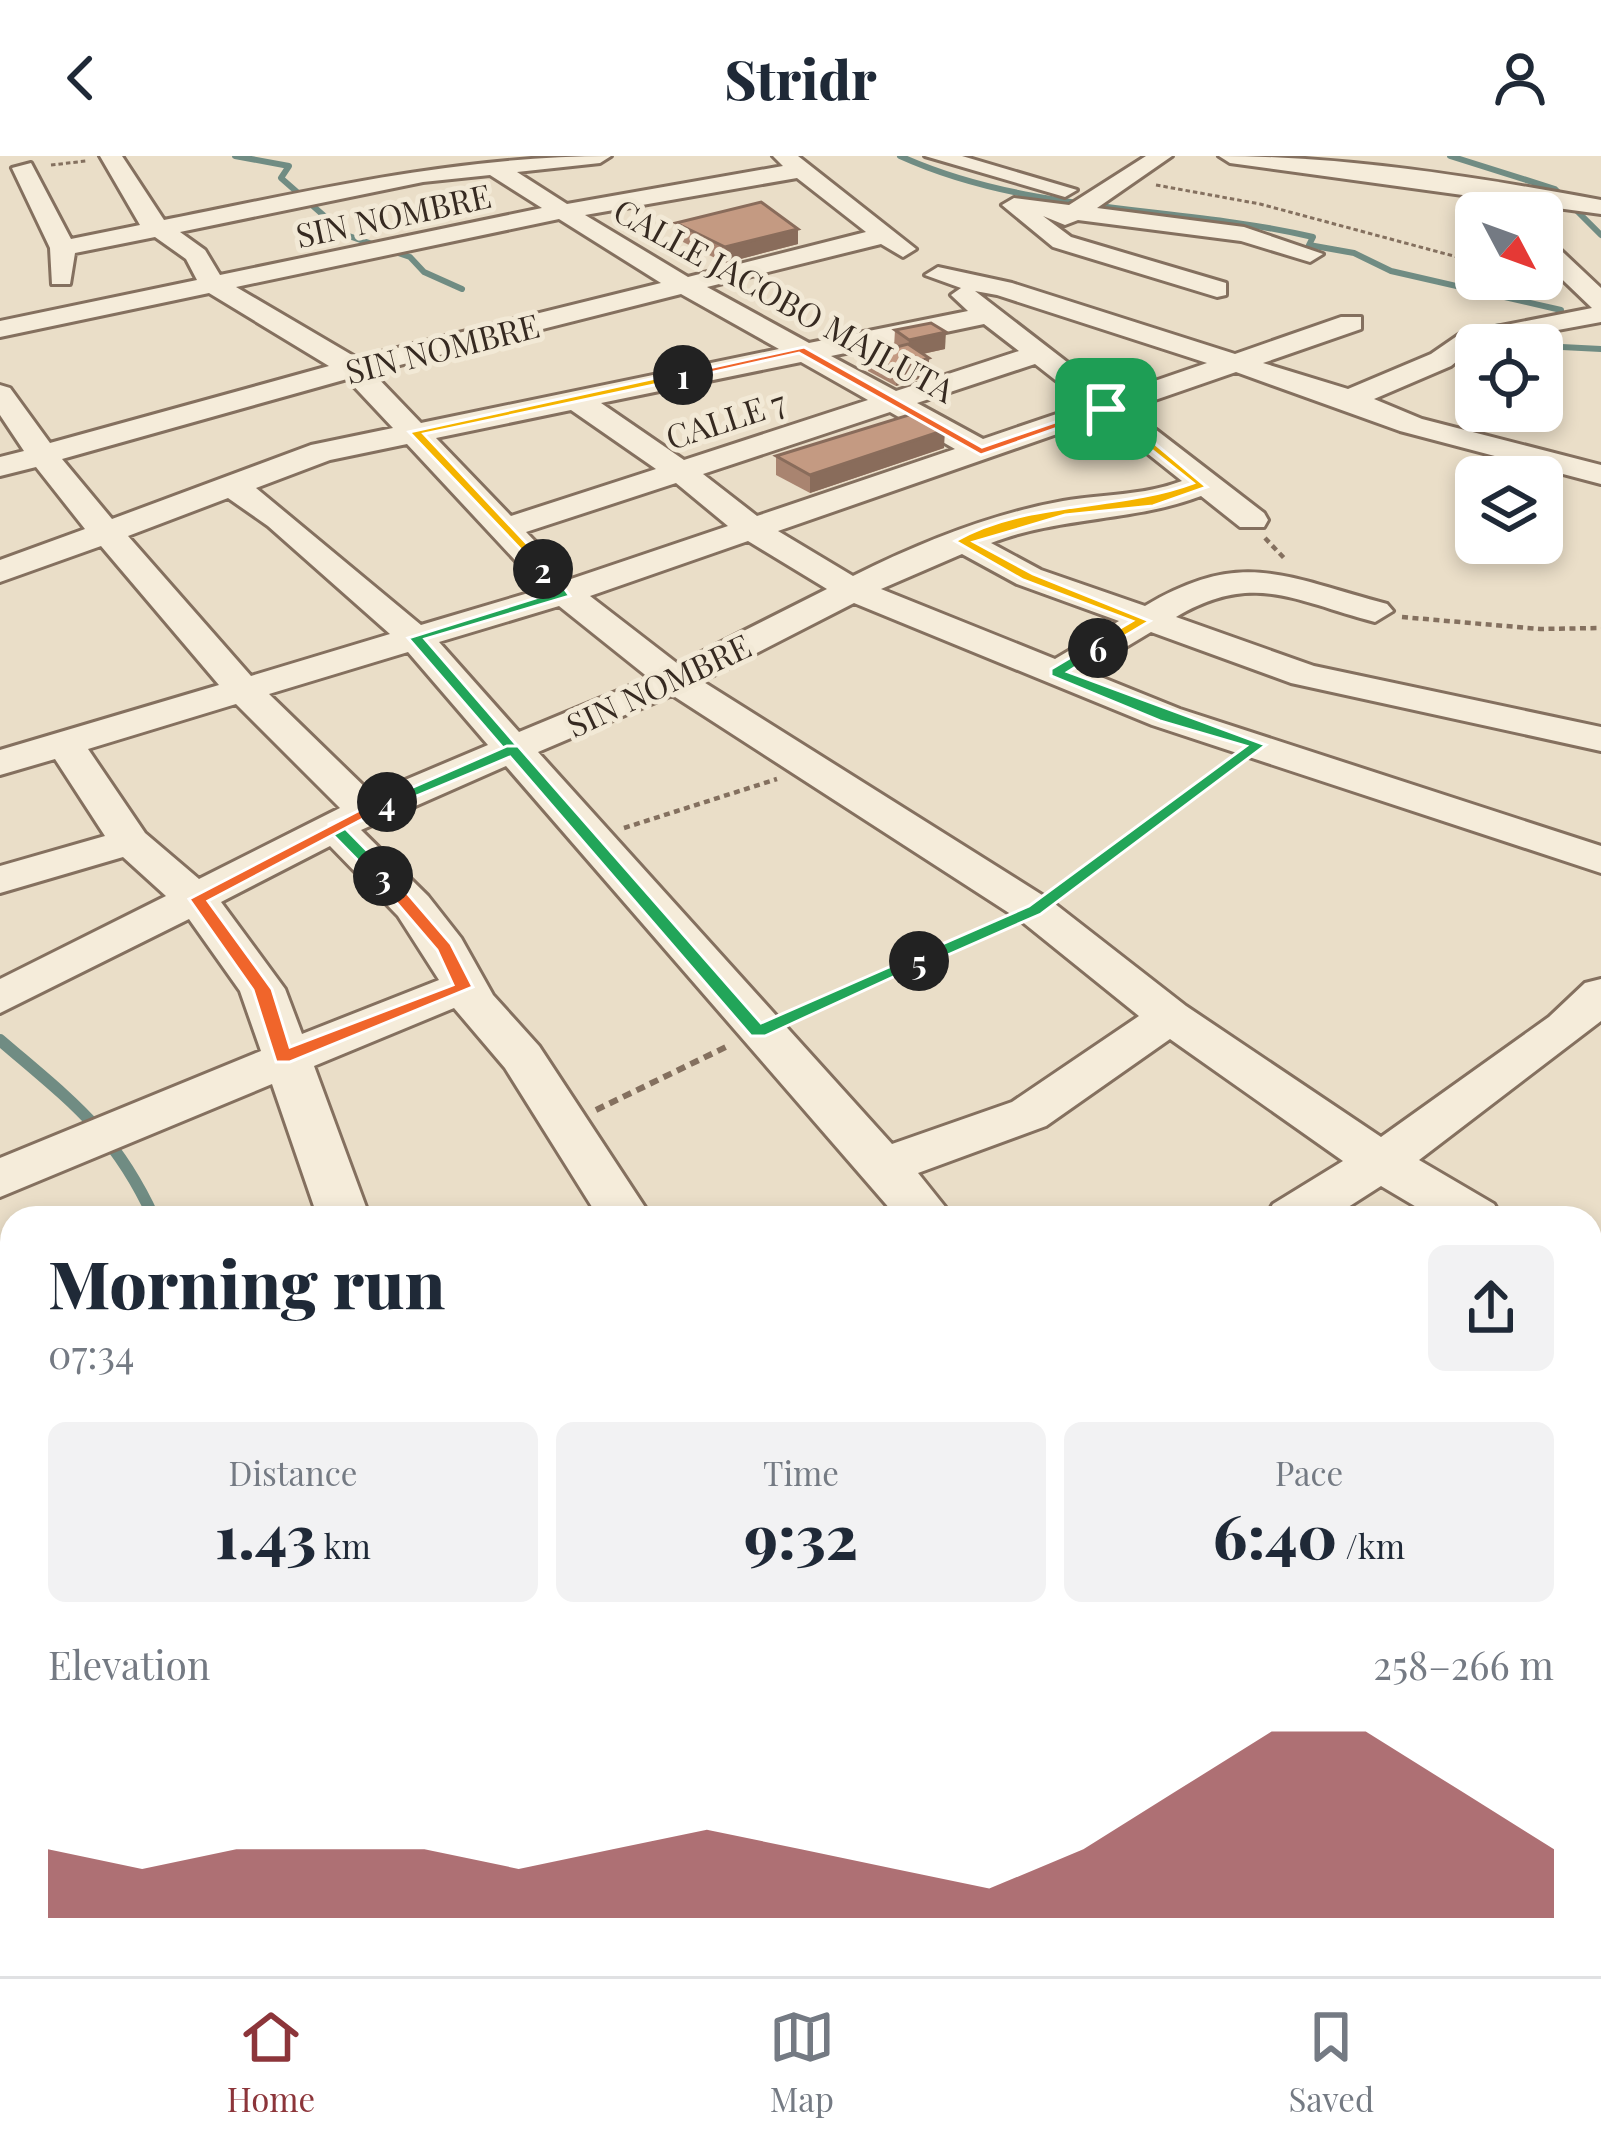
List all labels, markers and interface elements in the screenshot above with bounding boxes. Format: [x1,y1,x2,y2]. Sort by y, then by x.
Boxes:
text: Stridr [724,42,877,114]
icon: back [48,45,114,111]
icon: person [1487,45,1553,111]
street label: SIN NOMBRE [291,172,495,256]
street label: CALLE JACOBO MAJLUTA [607,187,963,411]
north arrow [1455,192,1563,300]
map controls [1455,192,1563,564]
street label: SIN NOMBRE [340,302,544,392]
button: locate [1455,324,1563,432]
pin: 1 [653,345,713,405]
text: 1 [677,353,689,397]
pin [1055,358,1157,460]
icon: arrive [1073,376,1139,442]
street label: CALLE 7 [660,378,791,458]
button: layers [1455,456,1563,564]
pin: 2 [513,539,573,599]
text: 2 [534,547,552,591]
pin: 6 [1068,618,1128,678]
street label: SIN NOMBRE [559,622,757,746]
text: 6 [1089,626,1107,670]
pin: 4 [357,772,417,832]
text: 4 [378,780,396,824]
pin: 3 [353,846,413,906]
text: 3 [375,854,391,898]
pin: 5 [889,931,949,991]
text: 5 [911,939,927,983]
text: Morning run [48,1238,445,1326]
button: share [1428,1245,1554,1371]
text: 07:34 [48,1327,134,1379]
text: Distance [229,1450,357,1494]
text: Time [763,1450,839,1494]
text: Pace [1275,1450,1343,1494]
text: 1.43 [215,1494,316,1574]
text: 9:32 [744,1494,858,1574]
text: 6:40 [1213,1494,1337,1574]
text: km [316,1523,371,1567]
text: /km [1337,1523,1405,1567]
text: Elevation [48,1638,210,1690]
text: 258–266 m [1373,1638,1554,1690]
tab: Home [227,2004,315,2120]
tab: Map [769,2004,835,2120]
tab: Saved [1288,2004,1374,2120]

